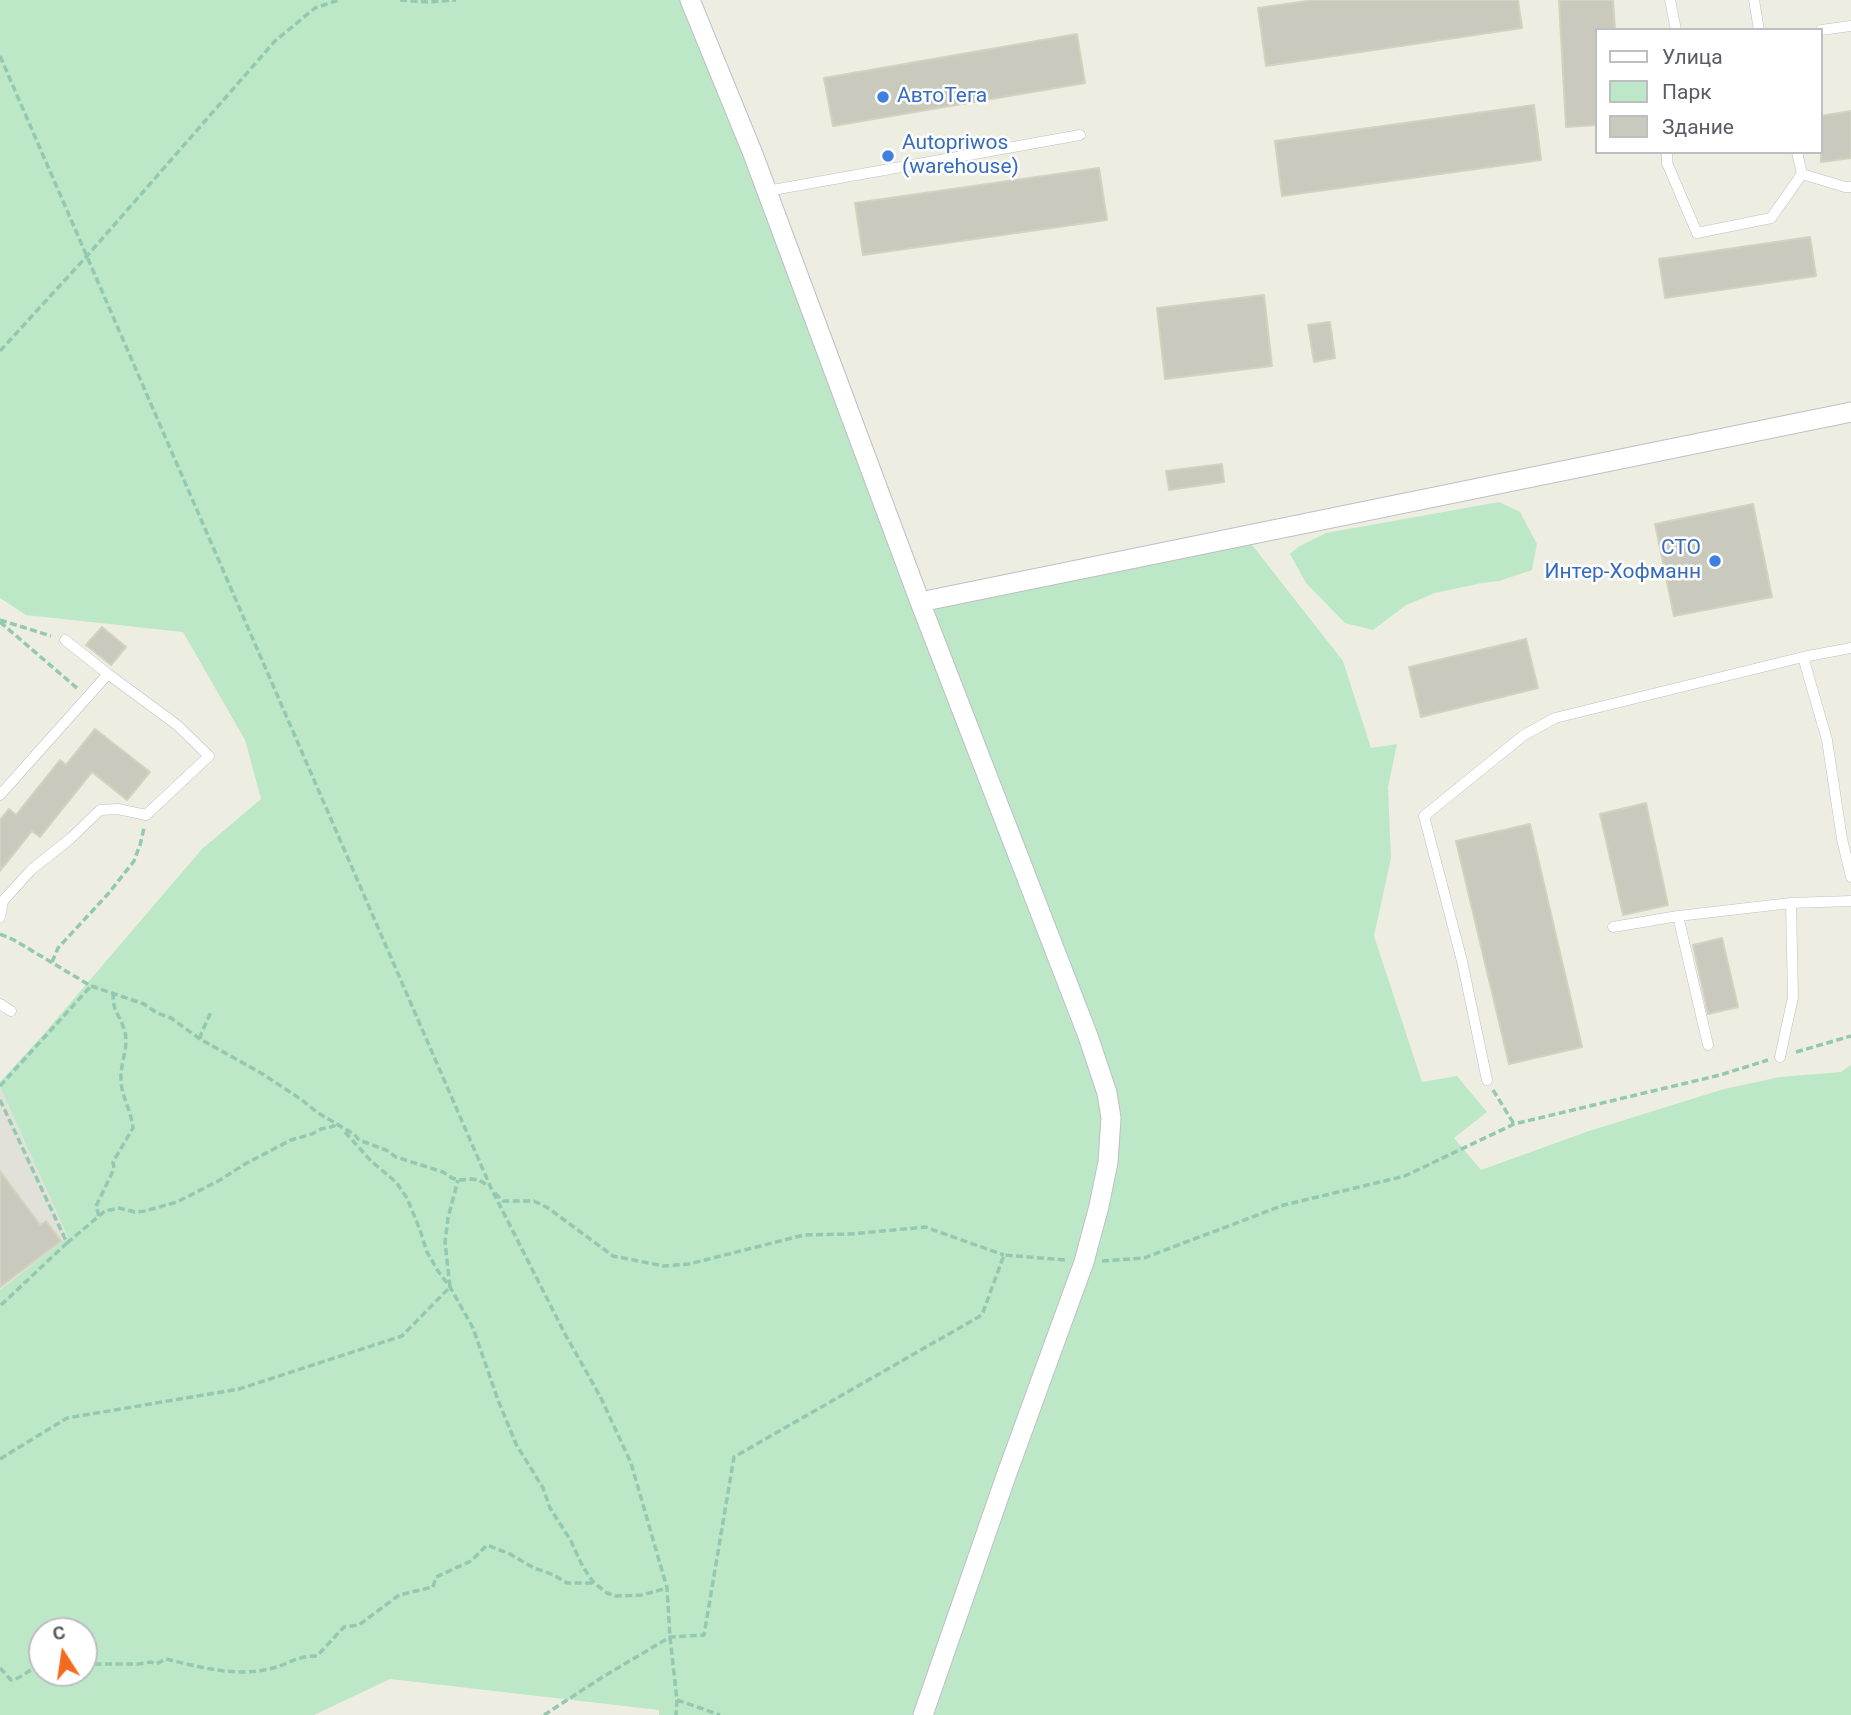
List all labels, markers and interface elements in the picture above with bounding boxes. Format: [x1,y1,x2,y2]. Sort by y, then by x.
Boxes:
legend [1596,28,1823,154]
text: Улица [1662,45,1723,69]
text: Парк [1662,80,1712,104]
place label: АвтоТега [897,84,987,110]
marker: АвтоТега [875,89,891,105]
text: Здание [1662,115,1734,139]
place label: Autopriwos (warehouse) [902,131,1019,181]
marker: Autopriwos (warehouse) [880,148,896,164]
place label: СТО Интер-Хофманн [1545,536,1701,586]
marker: СТО Интер-Хофманн [1707,553,1723,569]
north arrow [28,1617,98,1687]
text: С [50,1620,67,1645]

